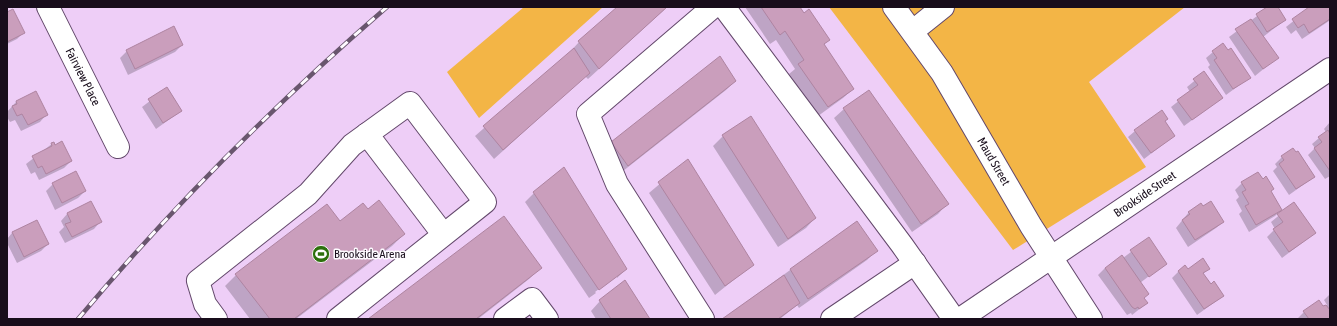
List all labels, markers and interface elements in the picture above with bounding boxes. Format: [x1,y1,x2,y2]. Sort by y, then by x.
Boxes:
street label: Fairview Place [63,45,103,108]
street label: Maud Street [974,135,1013,188]
street label: Brookside Street [1111,168,1179,220]
sports icon: Brookside Arena [311,244,331,264]
place label: Brookside Arena [334,247,406,261]

